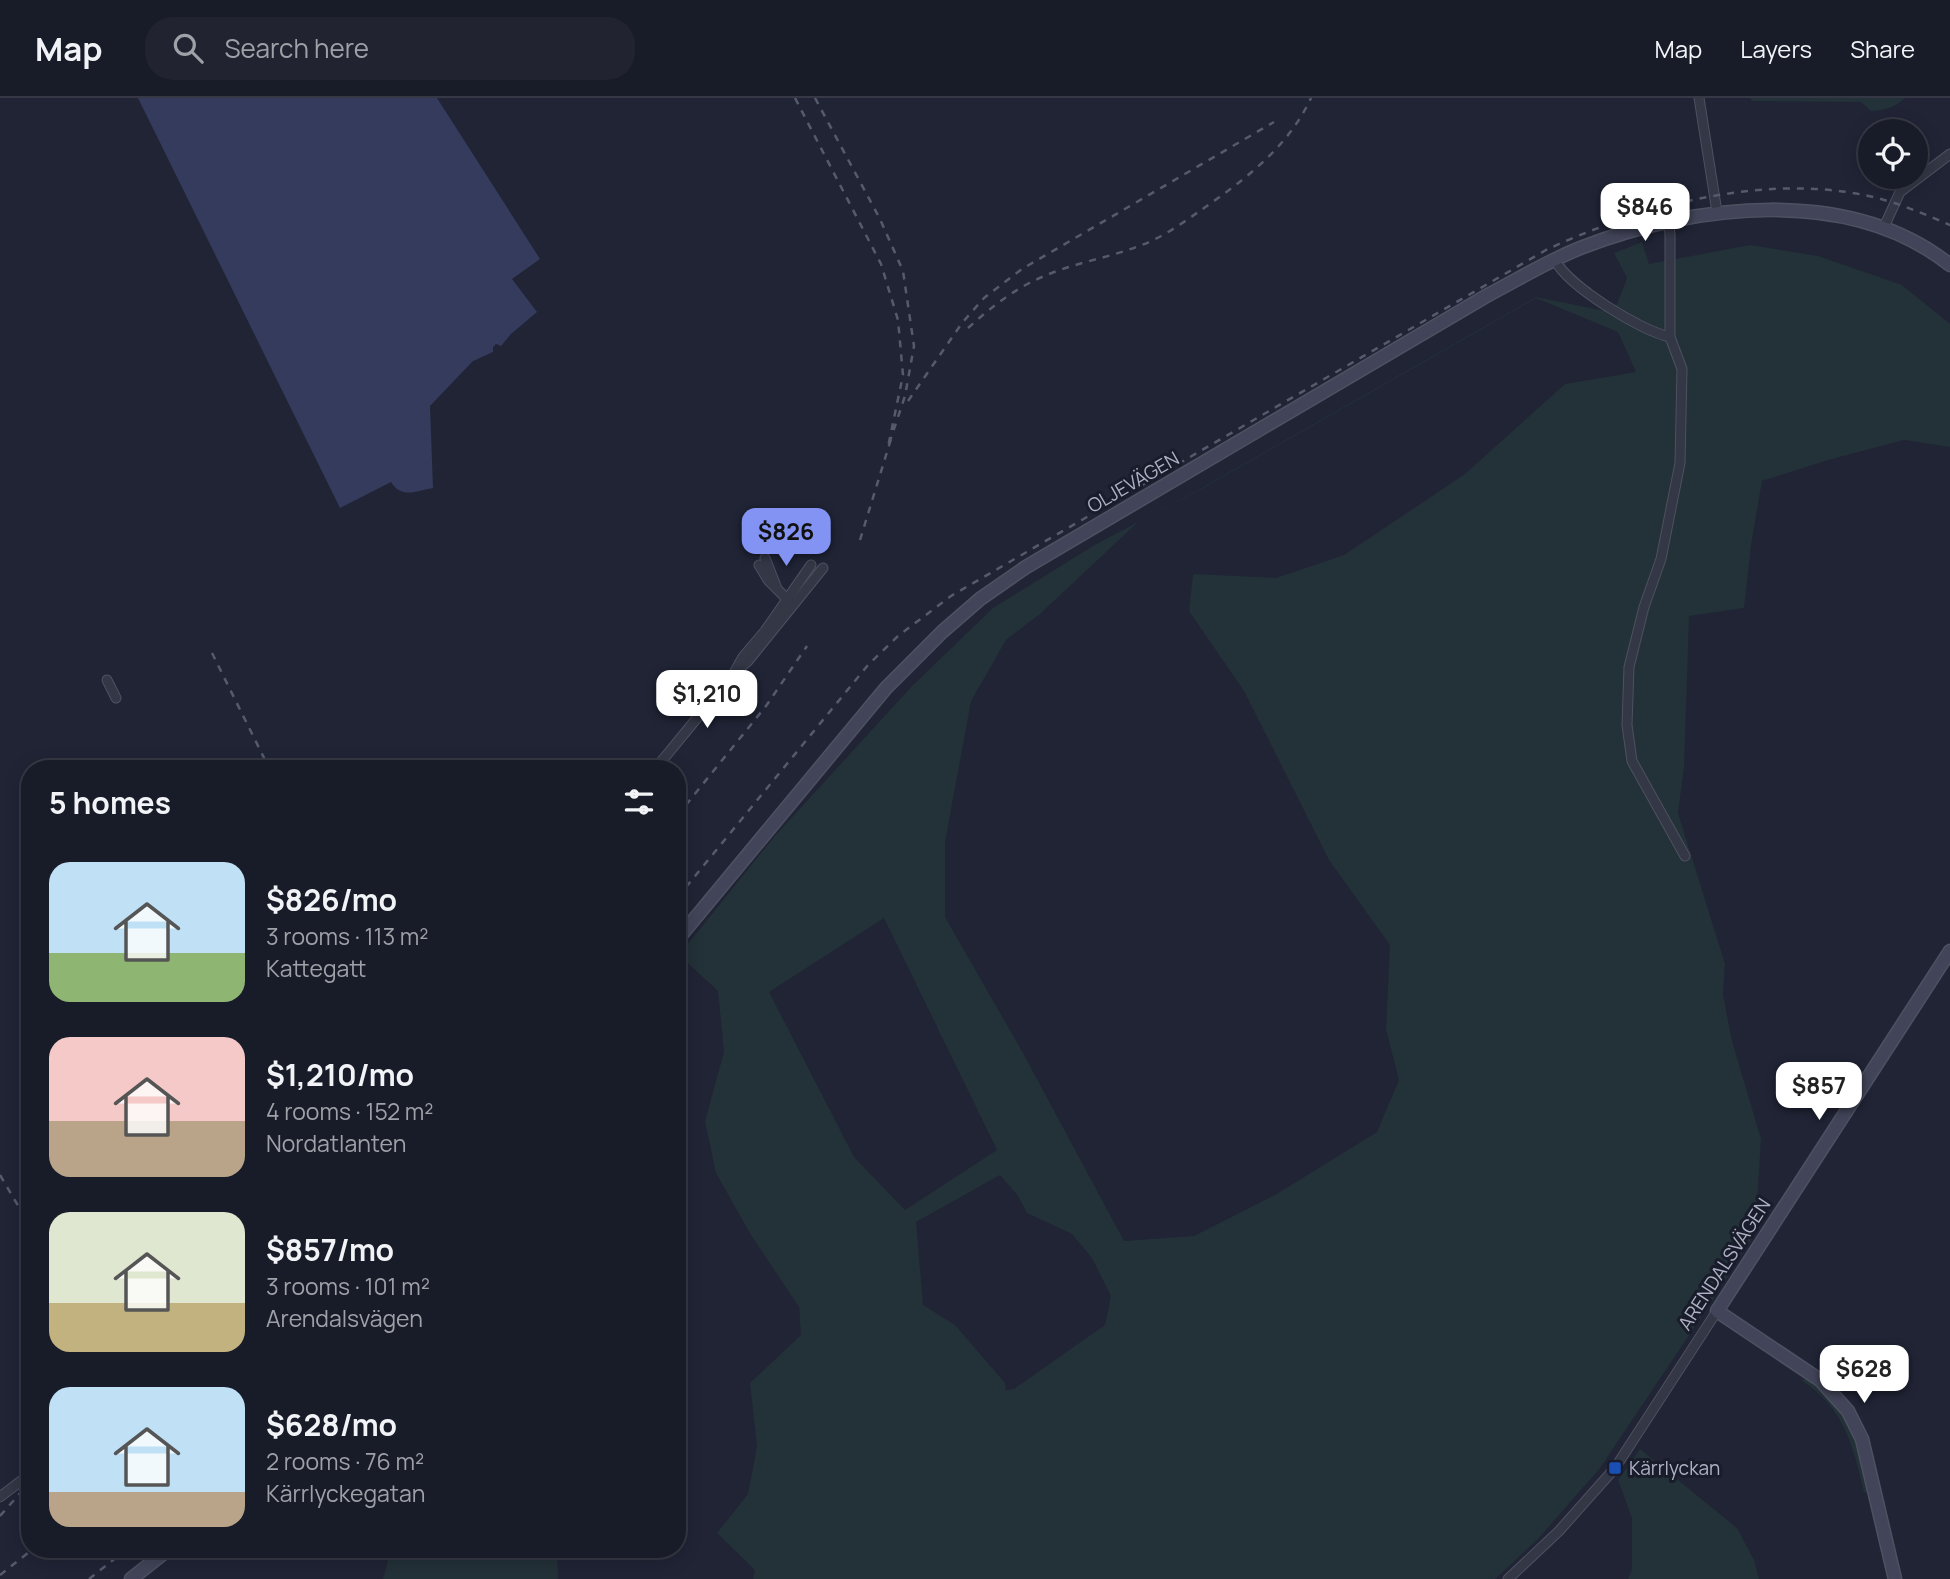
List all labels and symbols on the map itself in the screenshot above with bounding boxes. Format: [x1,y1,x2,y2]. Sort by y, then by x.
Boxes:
pin: $846 [1604,184,1686,243]
street label: OLJEVÄGEN [1082,445,1184,519]
pin: $826 [745,508,827,568]
pin: $1,210 [650,670,764,730]
pin: $857 [1778,1062,1860,1122]
street label: ARENDALSVÄGEN [1672,1193,1776,1335]
pin: $628 [1823,1346,1905,1405]
place label: Kärrlyckan [1629,1455,1720,1481]
marker: Kärrlyckan [1607,1460,1623,1476]

